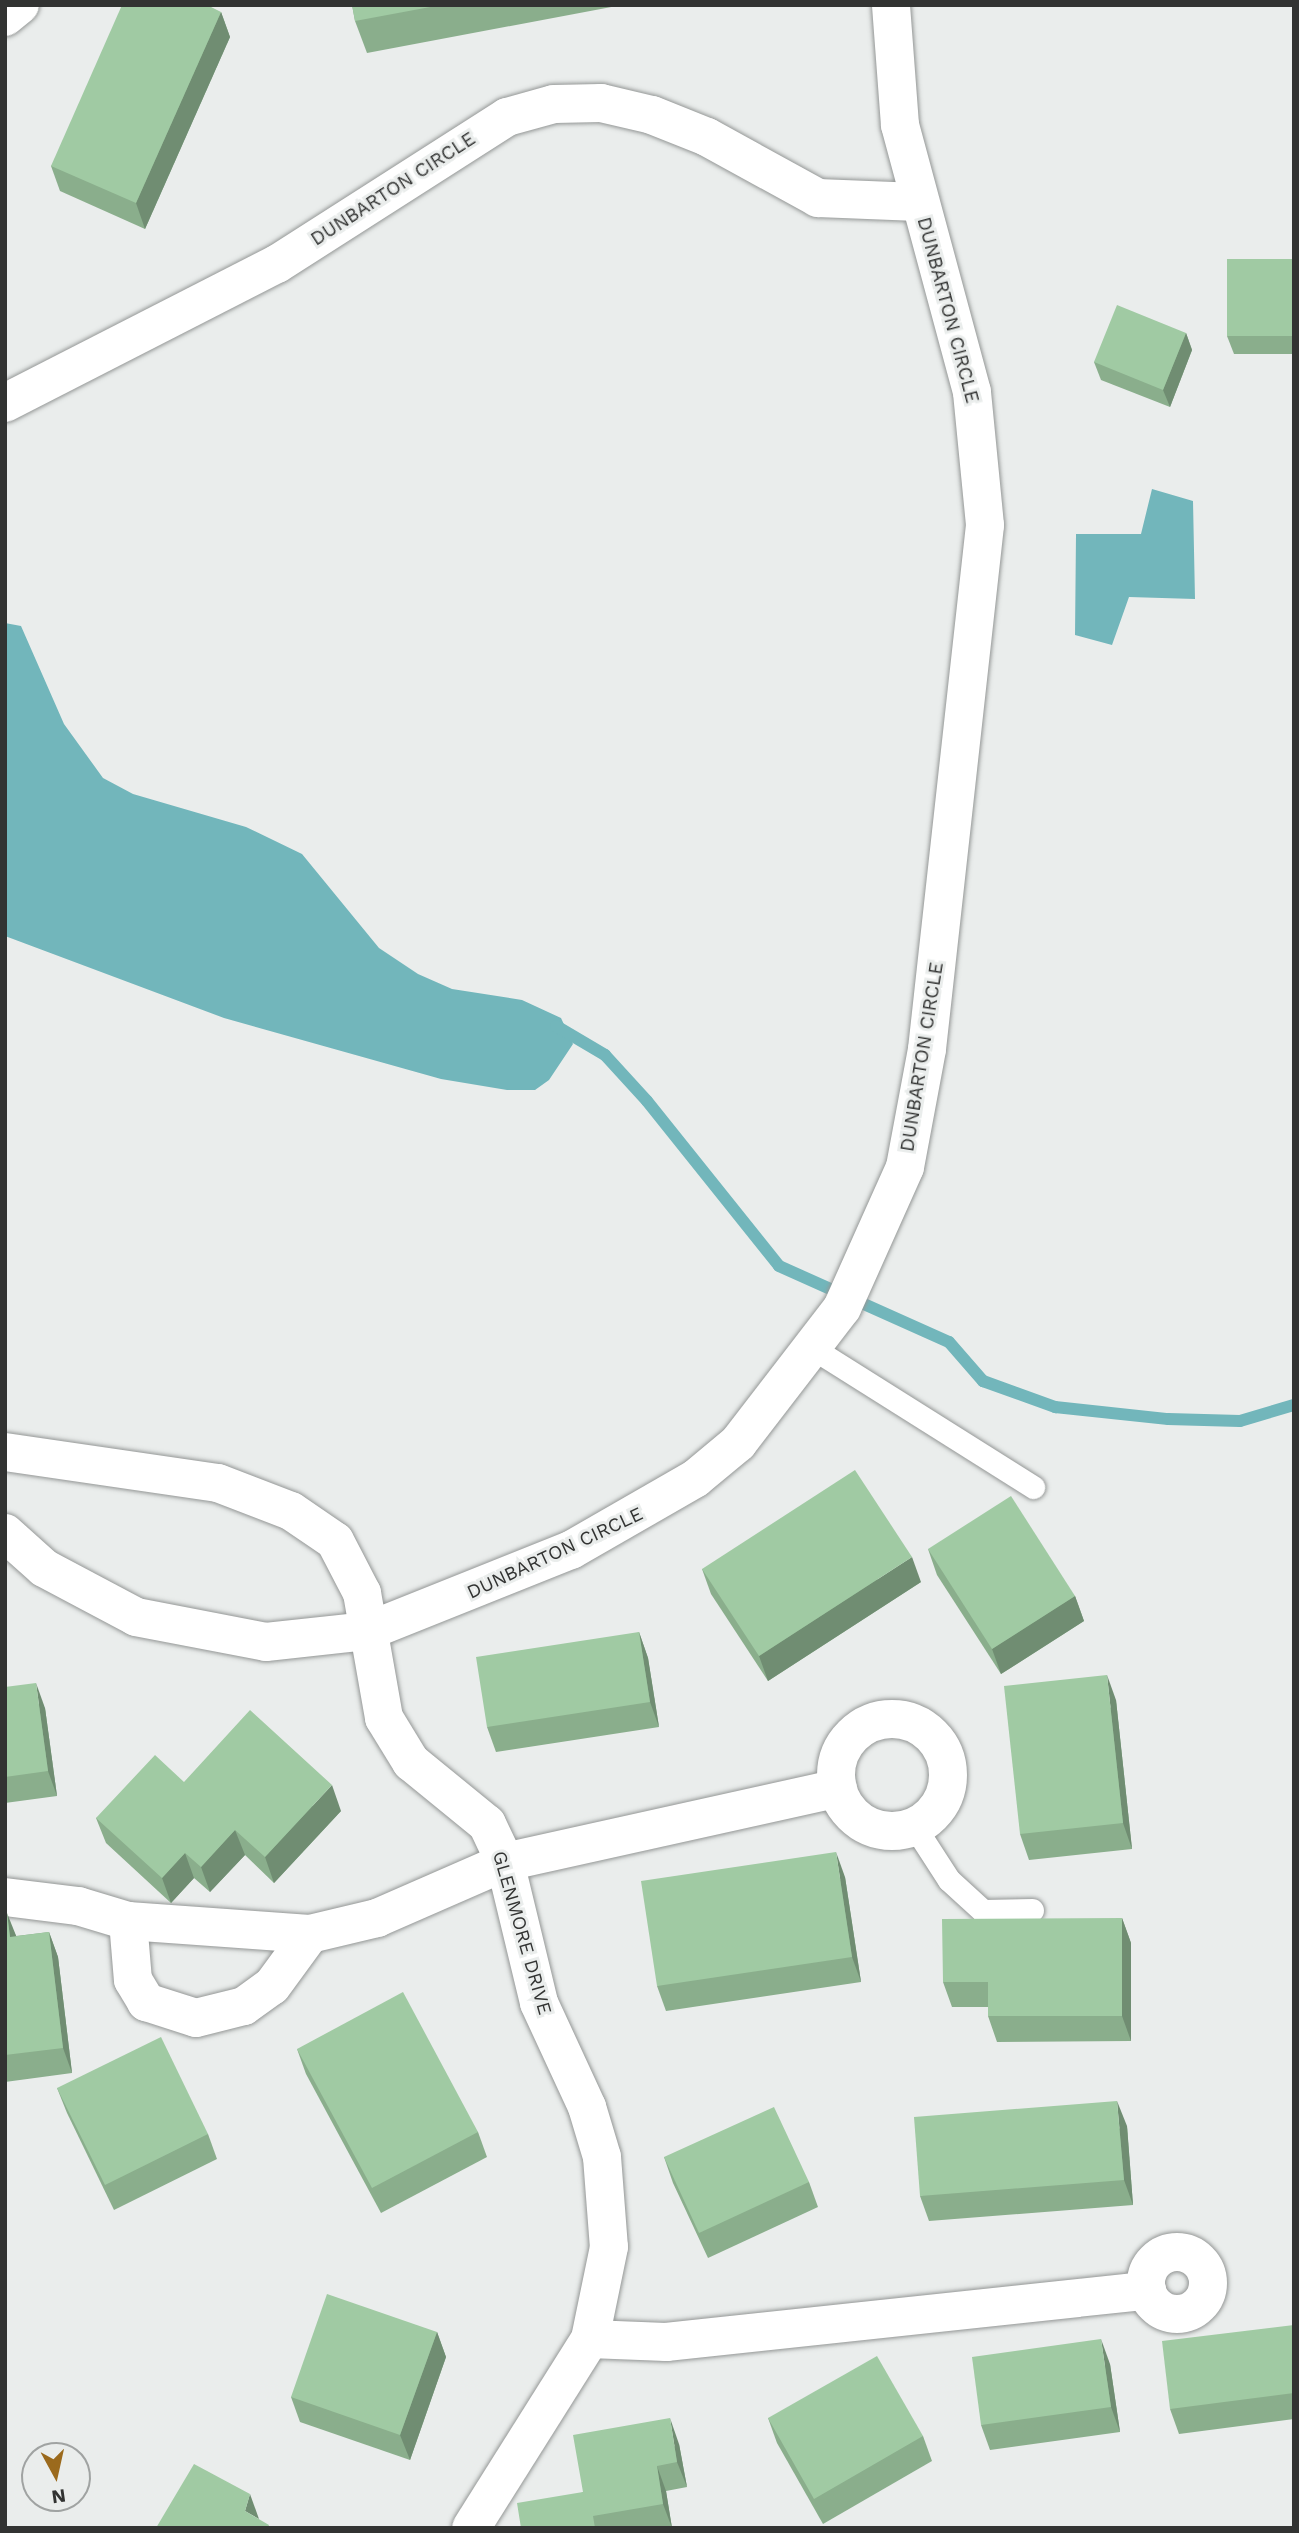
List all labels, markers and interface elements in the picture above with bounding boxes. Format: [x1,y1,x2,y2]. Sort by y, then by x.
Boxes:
street label: DUNBARTON CIRCLE [306,127,480,251]
street label: DUNBARTON CIRCLE [912,215,984,405]
street label: DUNBARTON CIRCLE [896,961,948,1153]
street label: DUNBARTON CIRCLE [463,1502,647,1604]
street label: GLENMORE DRIVE [488,1849,556,2017]
north arrow [21,2442,91,2512]
text: N [50,2484,67,2509]

